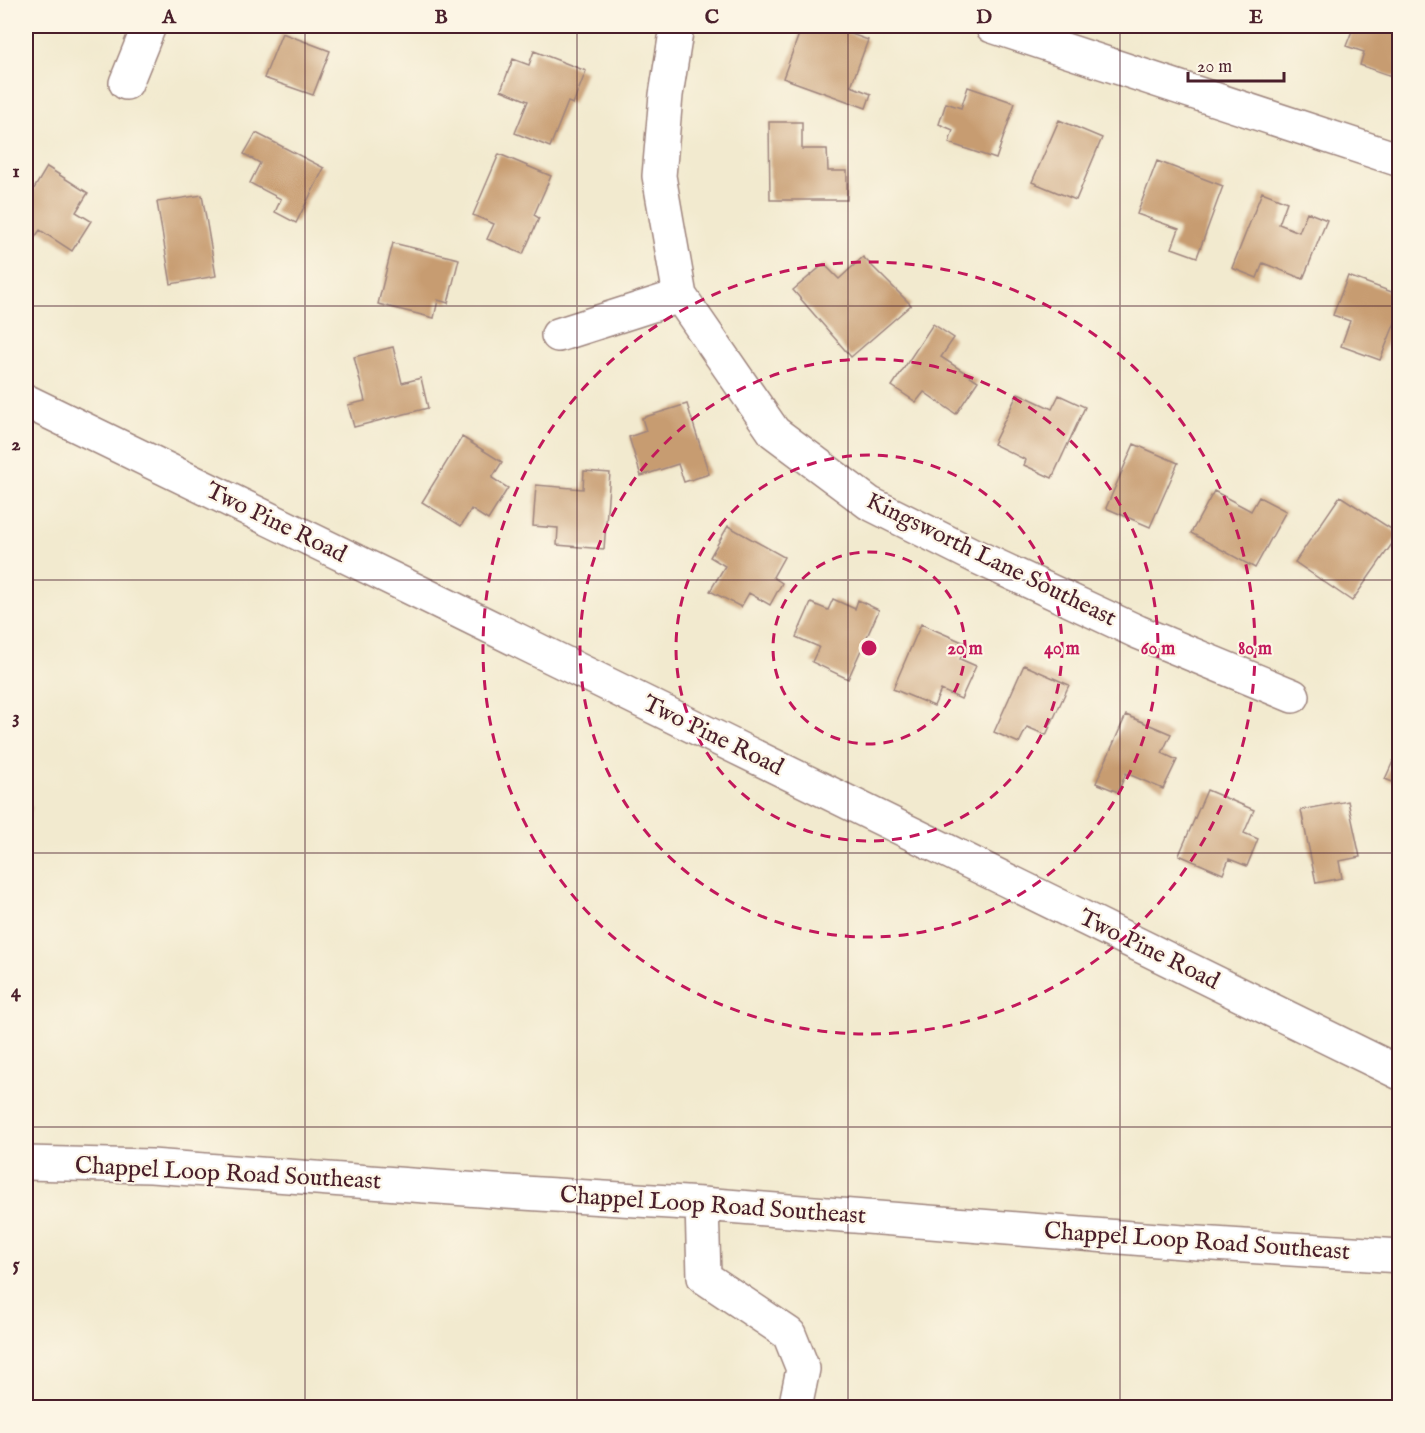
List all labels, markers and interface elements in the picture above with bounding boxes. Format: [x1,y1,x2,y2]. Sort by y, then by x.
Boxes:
text: A [161,5,177,30]
text: B [434,5,448,30]
text: C [705,5,719,30]
text: D [976,5,992,30]
text: E [1249,5,1263,30]
scale bar [1188,45,1284,83]
text: 20 m [1197,56,1232,79]
text: 1 [12,159,20,184]
text: 2 [11,432,21,457]
street label: Two Pine Road [201,476,352,571]
street label: Kingsworth Lane Southeast [861,486,1121,634]
centre of rings [859,638,879,658]
text: 20 m [947,638,983,661]
text: 40 m [1044,638,1080,661]
text: 60 m [1141,638,1175,661]
text: 80 m [1238,638,1272,661]
street label: Two Pine Road [638,689,789,784]
text: 3 [12,705,20,730]
street label: Two Pine Road [1074,903,1225,998]
text: 4 [11,979,22,1004]
street label: Chappel Loop Road Southeast [74,1150,382,1198]
street label: Chappel Loop Road Southeast [559,1180,867,1232]
street label: Chappel Loop Road Southeast [1043,1216,1351,1268]
text: 5 [12,1252,20,1277]

